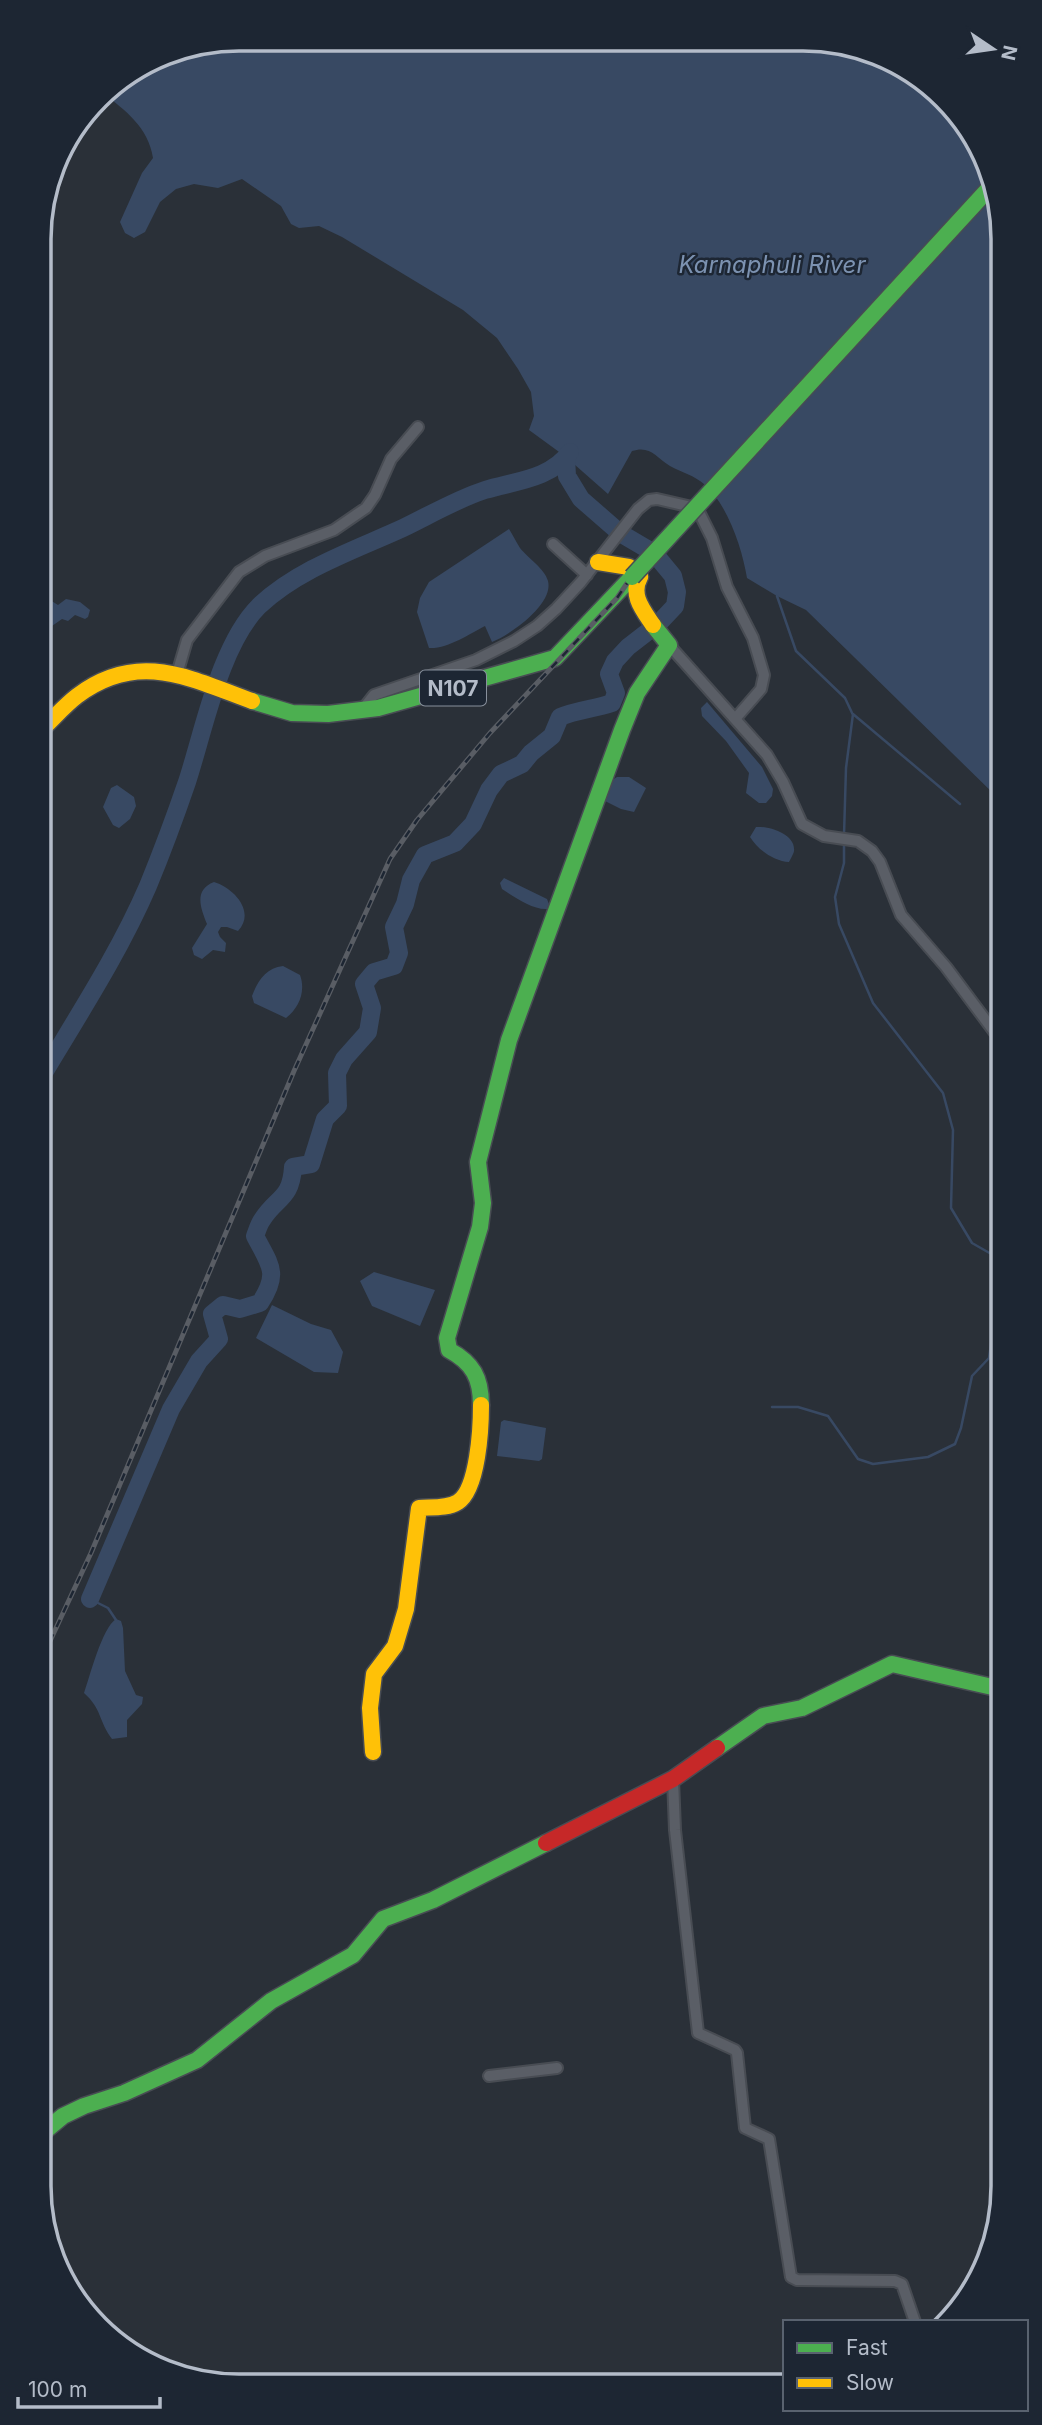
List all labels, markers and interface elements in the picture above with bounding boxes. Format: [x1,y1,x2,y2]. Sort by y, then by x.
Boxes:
north arrow [958,14,1028,84]
text: N [996,43,1022,62]
water label: Karnaphuli River [679,250,866,279]
road number: N107 [420,670,486,706]
legend [783,2320,1028,2411]
text: Fast [846,2335,888,2360]
scale bar [18,2366,159,2410]
text: Slow [846,2370,894,2395]
text: 100 m [28,2377,87,2402]

